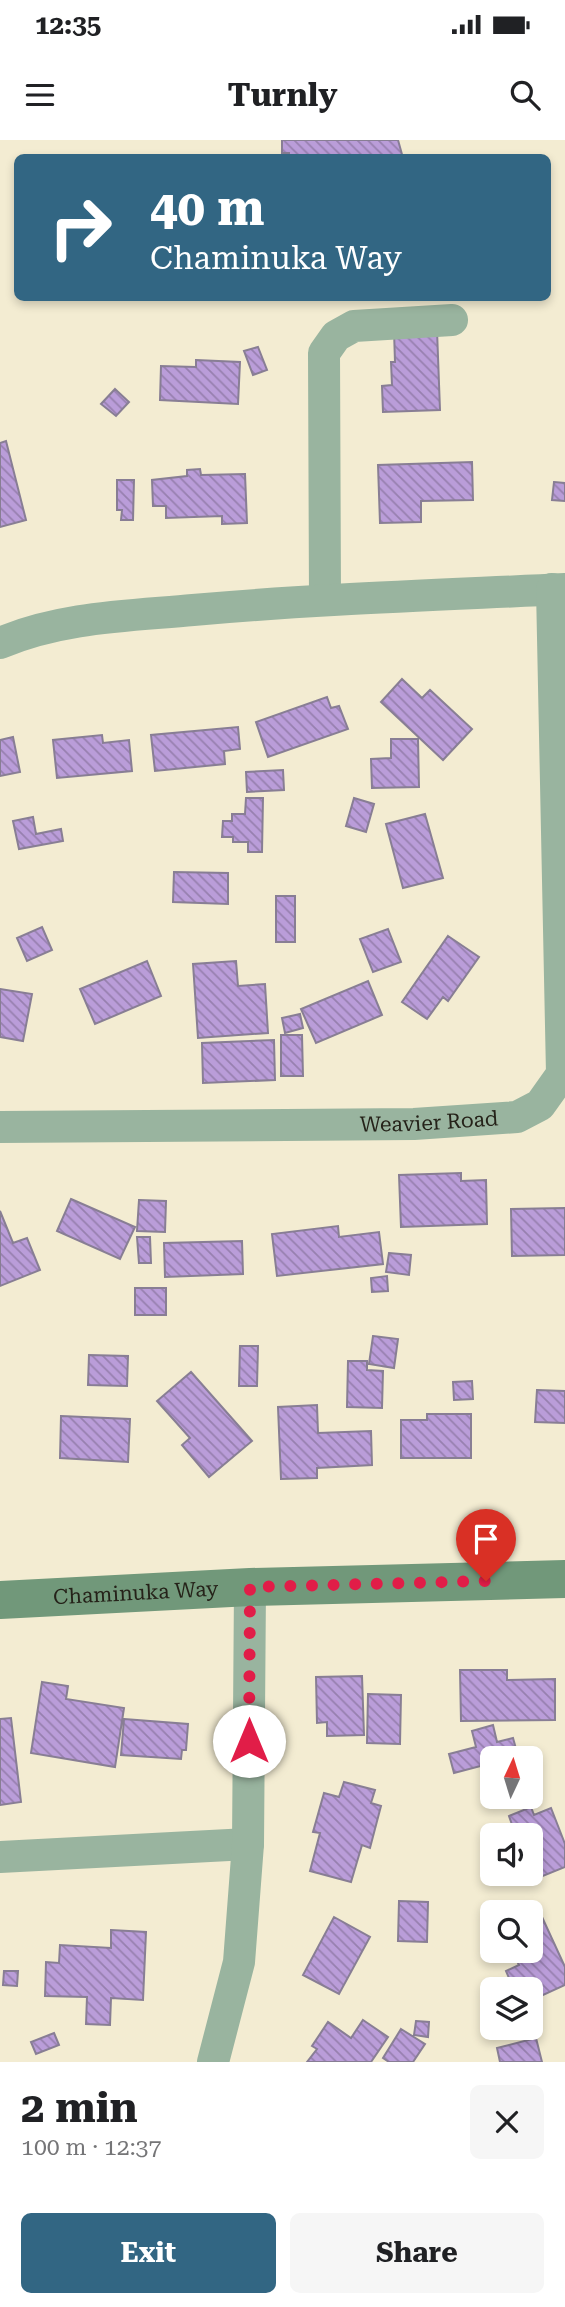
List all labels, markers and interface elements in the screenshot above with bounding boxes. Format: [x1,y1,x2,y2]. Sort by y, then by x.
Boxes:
text: 12:35 [35,10,101,40]
icon: menu [21,76,59,114]
text: Turnly [227,76,338,114]
icon: search [506,76,544,114]
text: 40 m [150,180,265,237]
icon: right [35,182,126,273]
text: Chaminuka Way [150,239,402,277]
street label: Weavier Road [360,1106,500,1136]
pin [456,1509,516,1581]
icon: arrive [467,1520,505,1558]
street label: Chaminuka Way [53,1577,220,1609]
position arrow [212,1704,286,1778]
north arrow [480,1746,542,1810]
map controls [480,1746,543,2040]
button: sound [480,1823,543,1886]
button: search [480,1900,543,1963]
button: layers [480,1977,543,2040]
text: 2 min [21,2083,138,2132]
button: close [470,2085,544,2159]
text: 100 m · 12:37 [21,2134,161,2161]
button: Exit [21,2213,276,2293]
button: Share [290,2213,544,2293]

